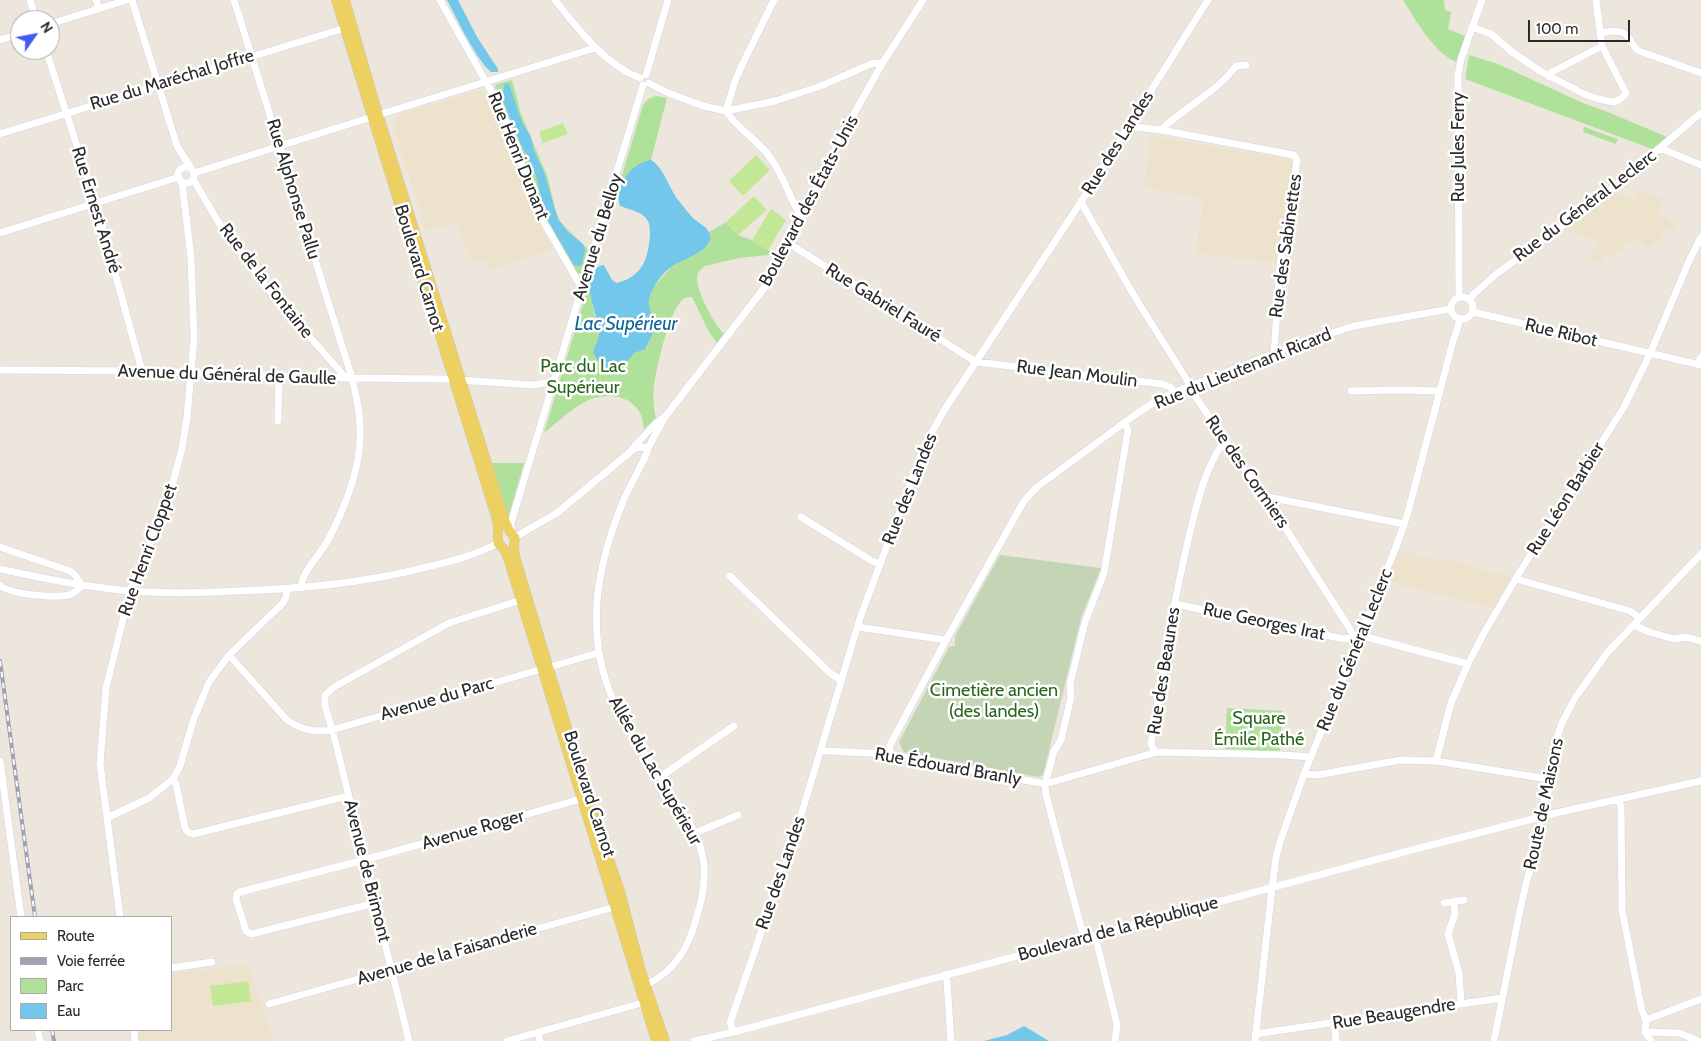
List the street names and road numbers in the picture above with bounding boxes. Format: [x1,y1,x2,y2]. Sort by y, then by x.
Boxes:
street label: Rue du Maréchal Joffre [87,45,257,115]
street label: Rue des Landes [1077,87,1159,199]
street label: Rue Henri Dunant [483,89,553,223]
street label: Rue Jules Ferry [1448,92,1470,202]
street label: Boulevard des États-Unis [755,112,863,290]
street label: Rue Alphonse Pallu [261,116,325,262]
street label: Rue Ernest André [66,144,126,276]
street label: Rue du Général Leclerc [1509,145,1661,267]
street label: Avenue du Belloy [568,171,628,303]
street label: Rue des Sabinettes [1265,173,1307,319]
street label: Boulevard Carnot [389,202,449,334]
street label: Rue de la Fontaine [214,219,318,343]
street label: Rue Gabriel Fauré [821,259,945,347]
street label: Rue Ribot [1523,314,1599,352]
street label: Rue du Lieutenant Ricard [1151,324,1335,414]
street label: Rue Jean Moulin [1015,356,1139,392]
street label: Avenue du Général de Gaulle [117,360,337,390]
street label: Rue des Cormiers [1200,412,1294,532]
street label: Rue des Landes [878,430,942,548]
street label: Rue Léon Barbier [1523,438,1609,560]
street label: Rue Henri Cloppet [114,481,182,619]
street label: Rue du Général Leclerc [1313,566,1397,734]
street label: Rue Georges Irat [1201,599,1327,645]
street label: Rue des Beaunes [1143,606,1185,736]
street label: Avenue du Parc [378,673,496,725]
street label: Allée du Lac Supérieur [604,693,706,849]
street label: Boulevard Carnot [558,728,620,860]
street label: Route de Maisons [1519,736,1569,872]
street label: Rue Édouard Branly [873,743,1023,791]
street label: Avenue de Brimont [339,797,395,945]
street label: Avenue Roger [419,805,527,855]
street label: Rue des Landes [752,813,810,933]
street label: Boulevard de la République [1016,892,1220,966]
street label: Avenue de la Faisanderie [355,918,539,990]
street label: Rue Beaugendre [1331,994,1457,1034]

